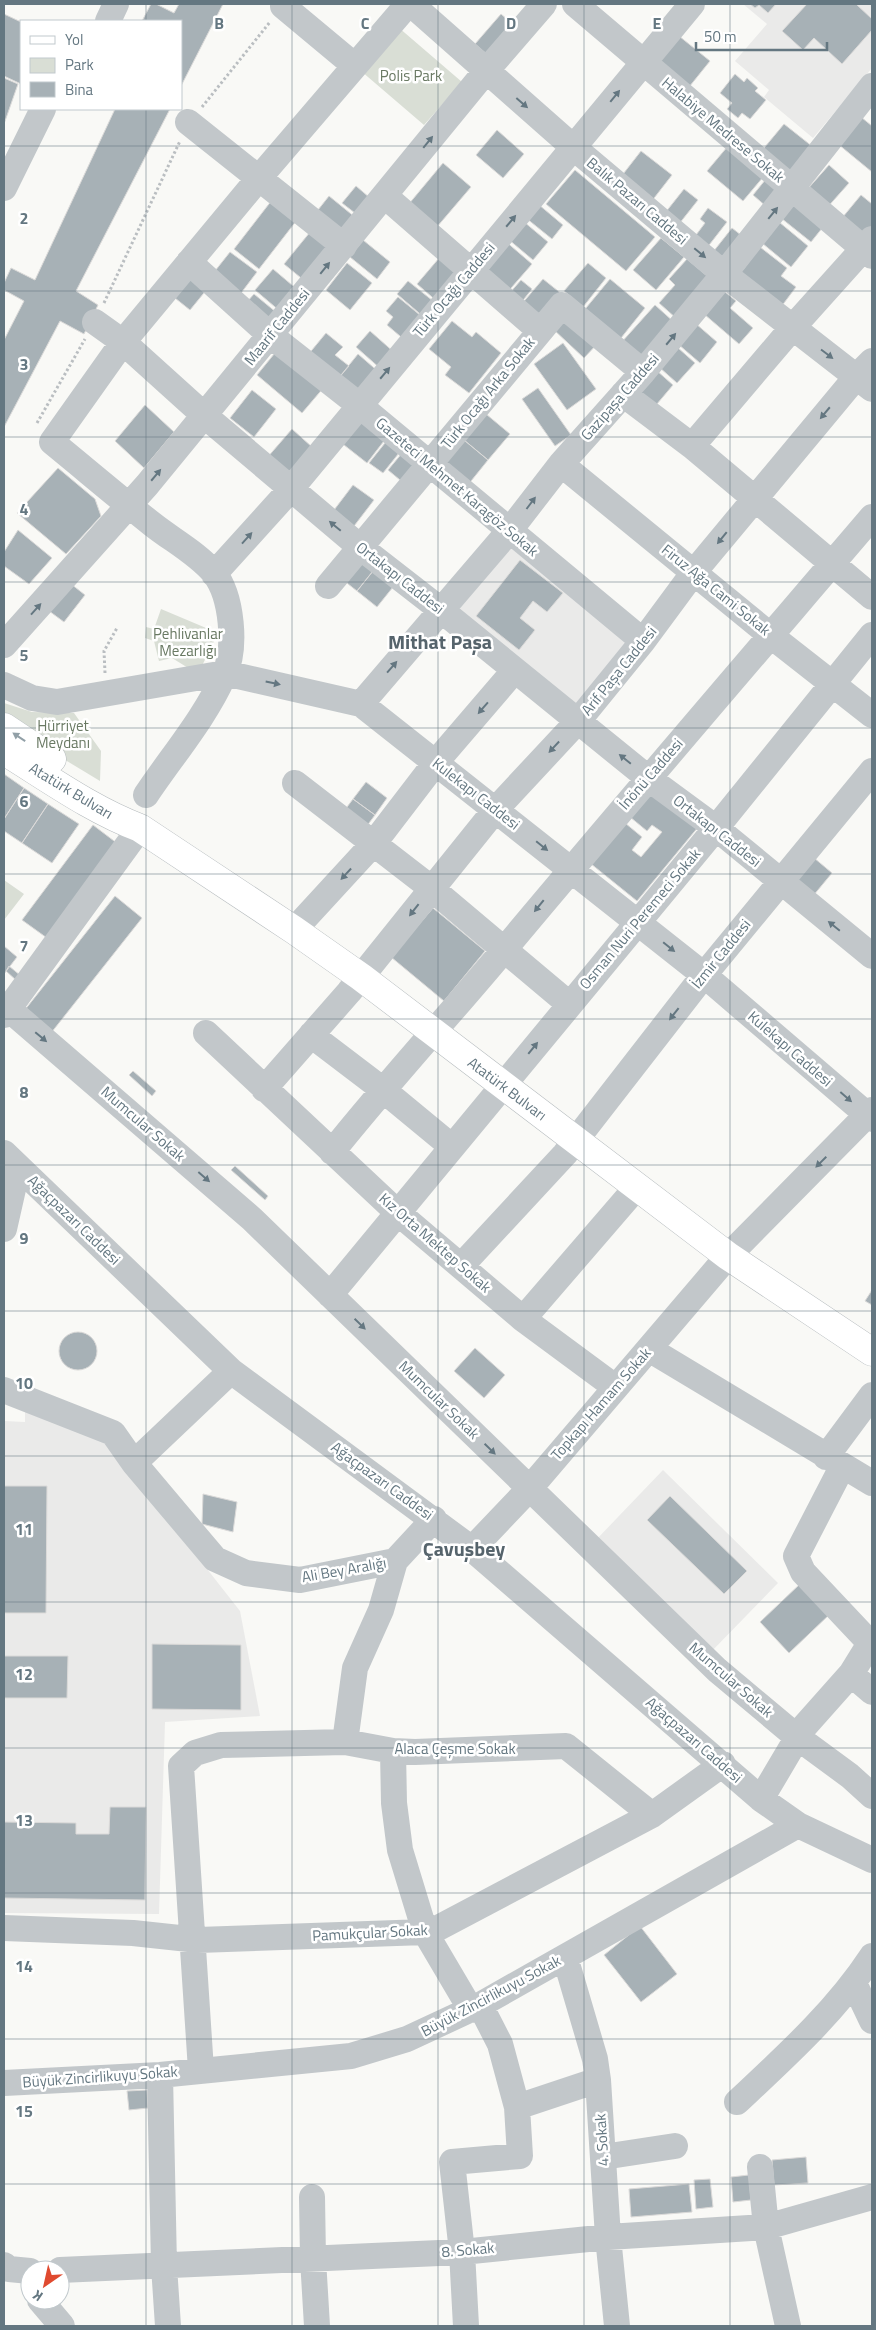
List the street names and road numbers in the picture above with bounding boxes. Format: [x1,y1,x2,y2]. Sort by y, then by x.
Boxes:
street label: Halabiye Medrese Sokak [657,71,790,188]
street label: Balık Pazarı Caddesi [582,151,693,250]
street label: Türk Ocağı Caddesi [407,237,500,342]
street label: Maarif Caddesi [238,283,315,370]
street label: Türk Ocağı Arka Sokak [435,332,540,454]
street label: Gazipaşa Caddesi [575,348,664,446]
street label: Gazeteci Mehmet Karagöz Sokak [371,412,544,562]
street label: Ortakapı Caddesi [351,536,449,619]
street label: Firuz Ağa Cami Sokak [657,538,776,641]
street label: Arif Paşa Caddesi [575,621,662,720]
street label: İnönü Caddesi [613,733,688,815]
street label: Kulekapı Caddesi [428,752,525,835]
street label: Atatürk Bulvarı [25,756,118,825]
street label: Ortakapı Caddesi [668,789,766,872]
street label: Osman Nuri Peremeci Sokak [573,843,706,994]
street label: İzmir Caddesi [685,914,756,994]
street label: Kulekapı Caddesi [743,1005,838,1092]
street label: Atatürk Bulvarı [463,1051,552,1126]
street label: Mumcular Sokak [96,1081,190,1167]
street label: Ağaçpazarı Caddesi [23,1169,126,1270]
street label: Kız Orta Mektep Sokak [374,1187,497,1298]
street label: Topkapı Hamam Sokak [545,1342,656,1465]
street label: Mumcular Sokak [394,1355,485,1444]
street label: Ağaçpazarı Caddesi [326,1436,438,1526]
street label: Ali Bey Aralığı [300,1551,388,1588]
street label: Mumcular Sokak [684,1637,778,1723]
street label: Ağaçpazarı Caddesi [641,1691,748,1788]
street label: Alaca Çeşme Sokak [394,1737,516,1760]
street label: Pamukçular Sokak [312,1918,428,1947]
street label: Büyük Zincirlikuyu Sokak [417,1949,565,2042]
street label: Büyük Zincirlikuyu Sokak [22,2060,178,2093]
street label: 4. Sokak [588,2113,615,2167]
street label: 8. Sokak [441,2236,495,2263]

